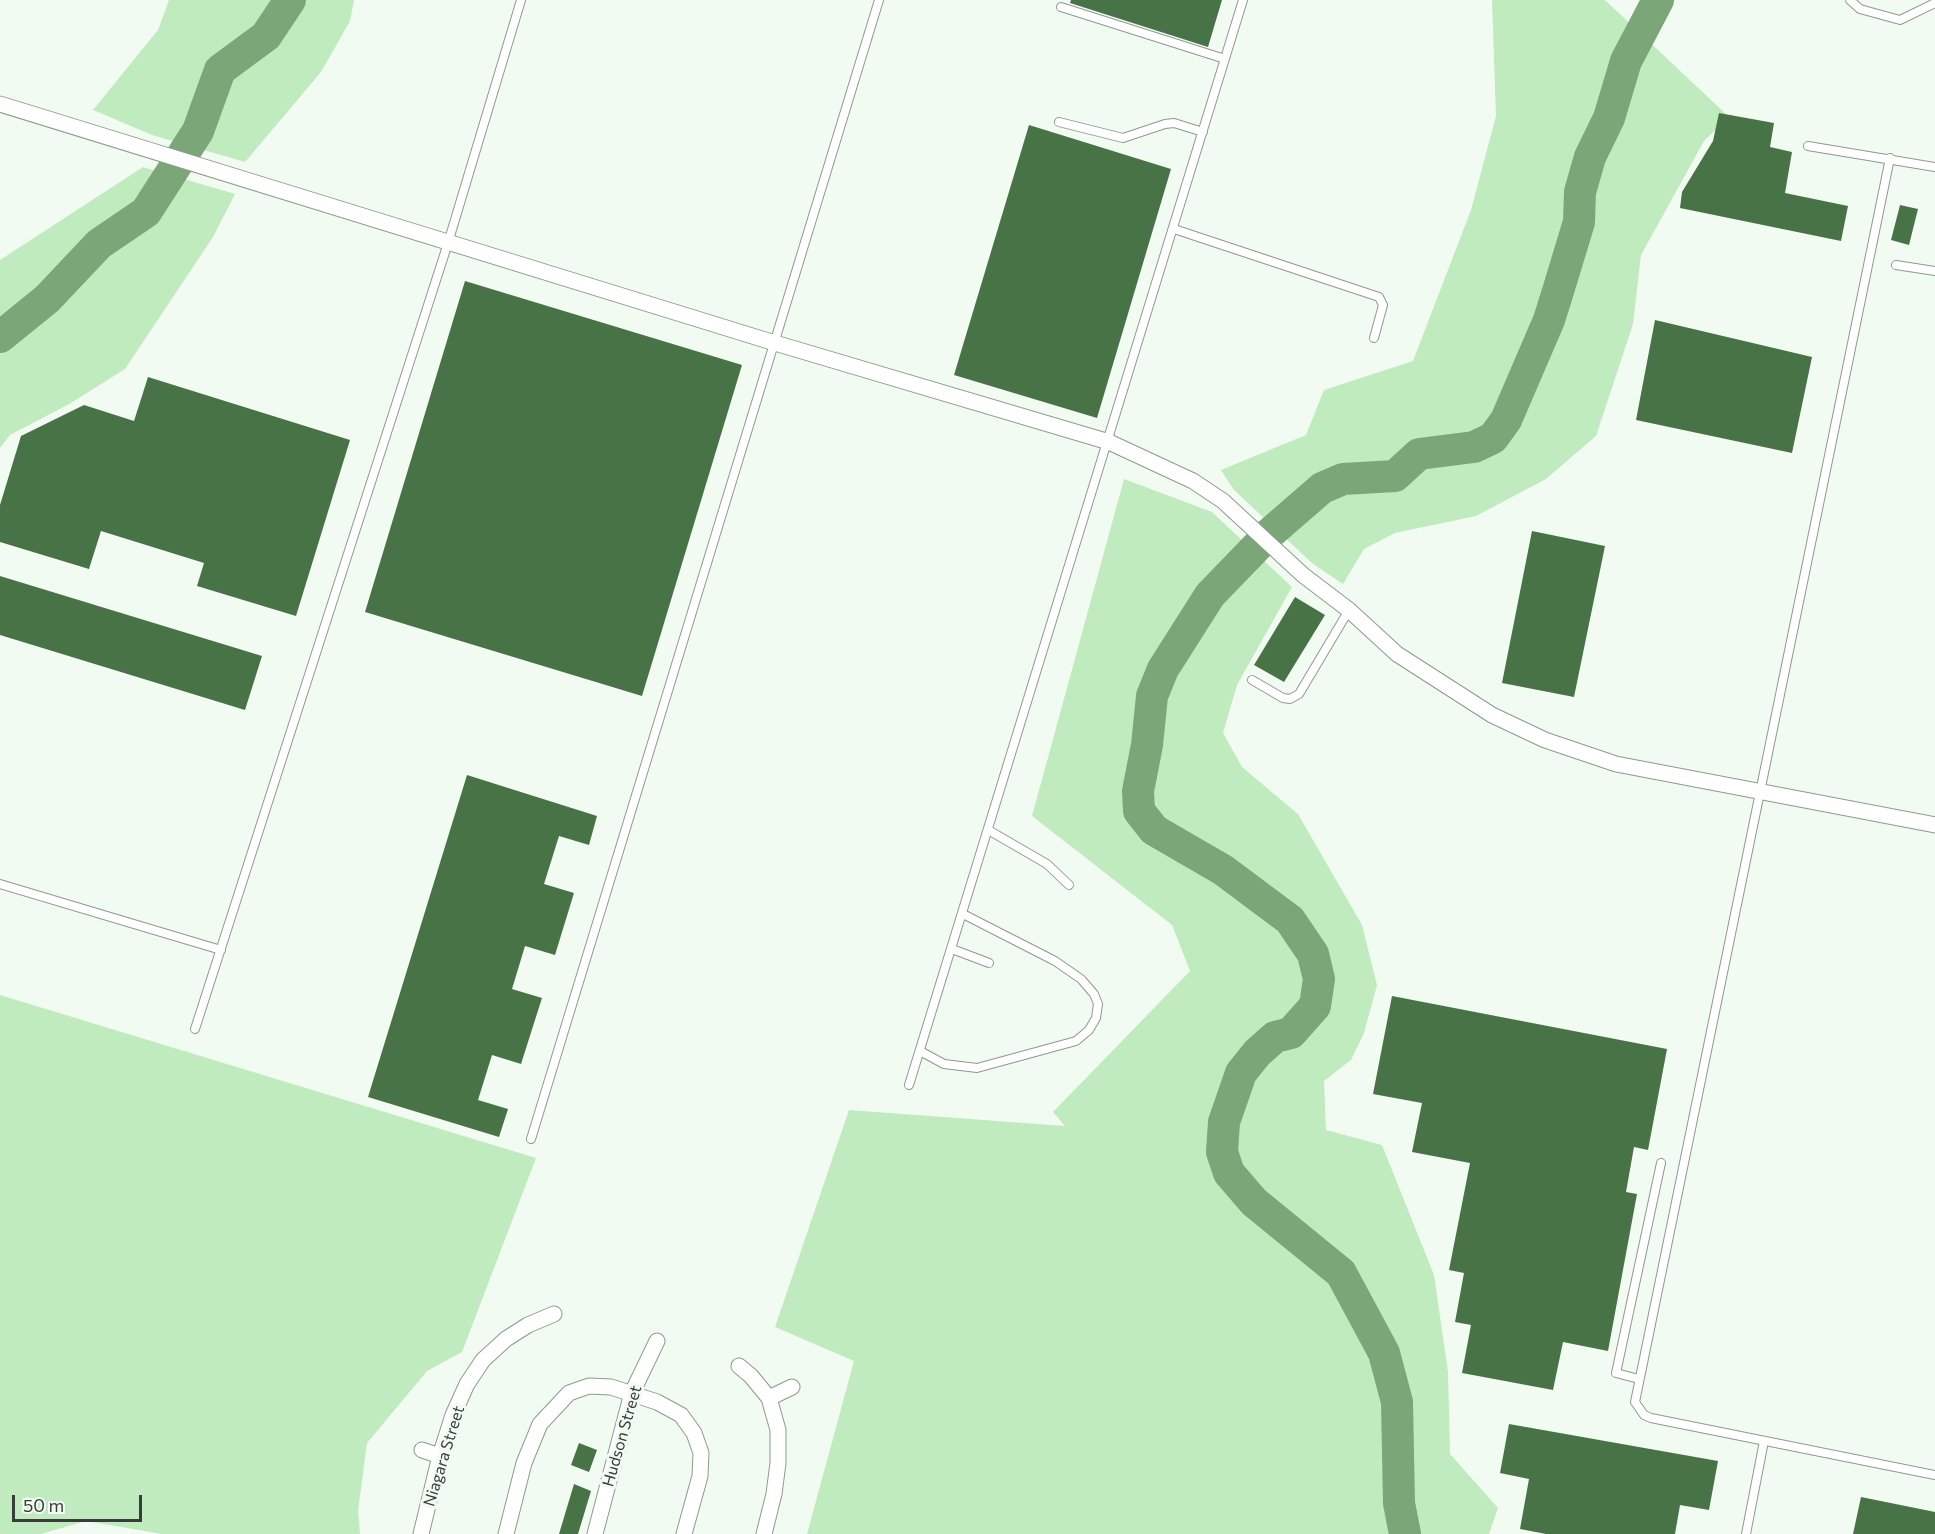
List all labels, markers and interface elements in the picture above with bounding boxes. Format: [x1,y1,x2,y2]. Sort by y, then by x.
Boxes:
street label: Hudson Street [598,1383,646,1489]
street label: Niagara Street [420,1403,468,1509]
scale bar [15,1483,146,1521]
text: 50 m [23,1494,64,1516]

